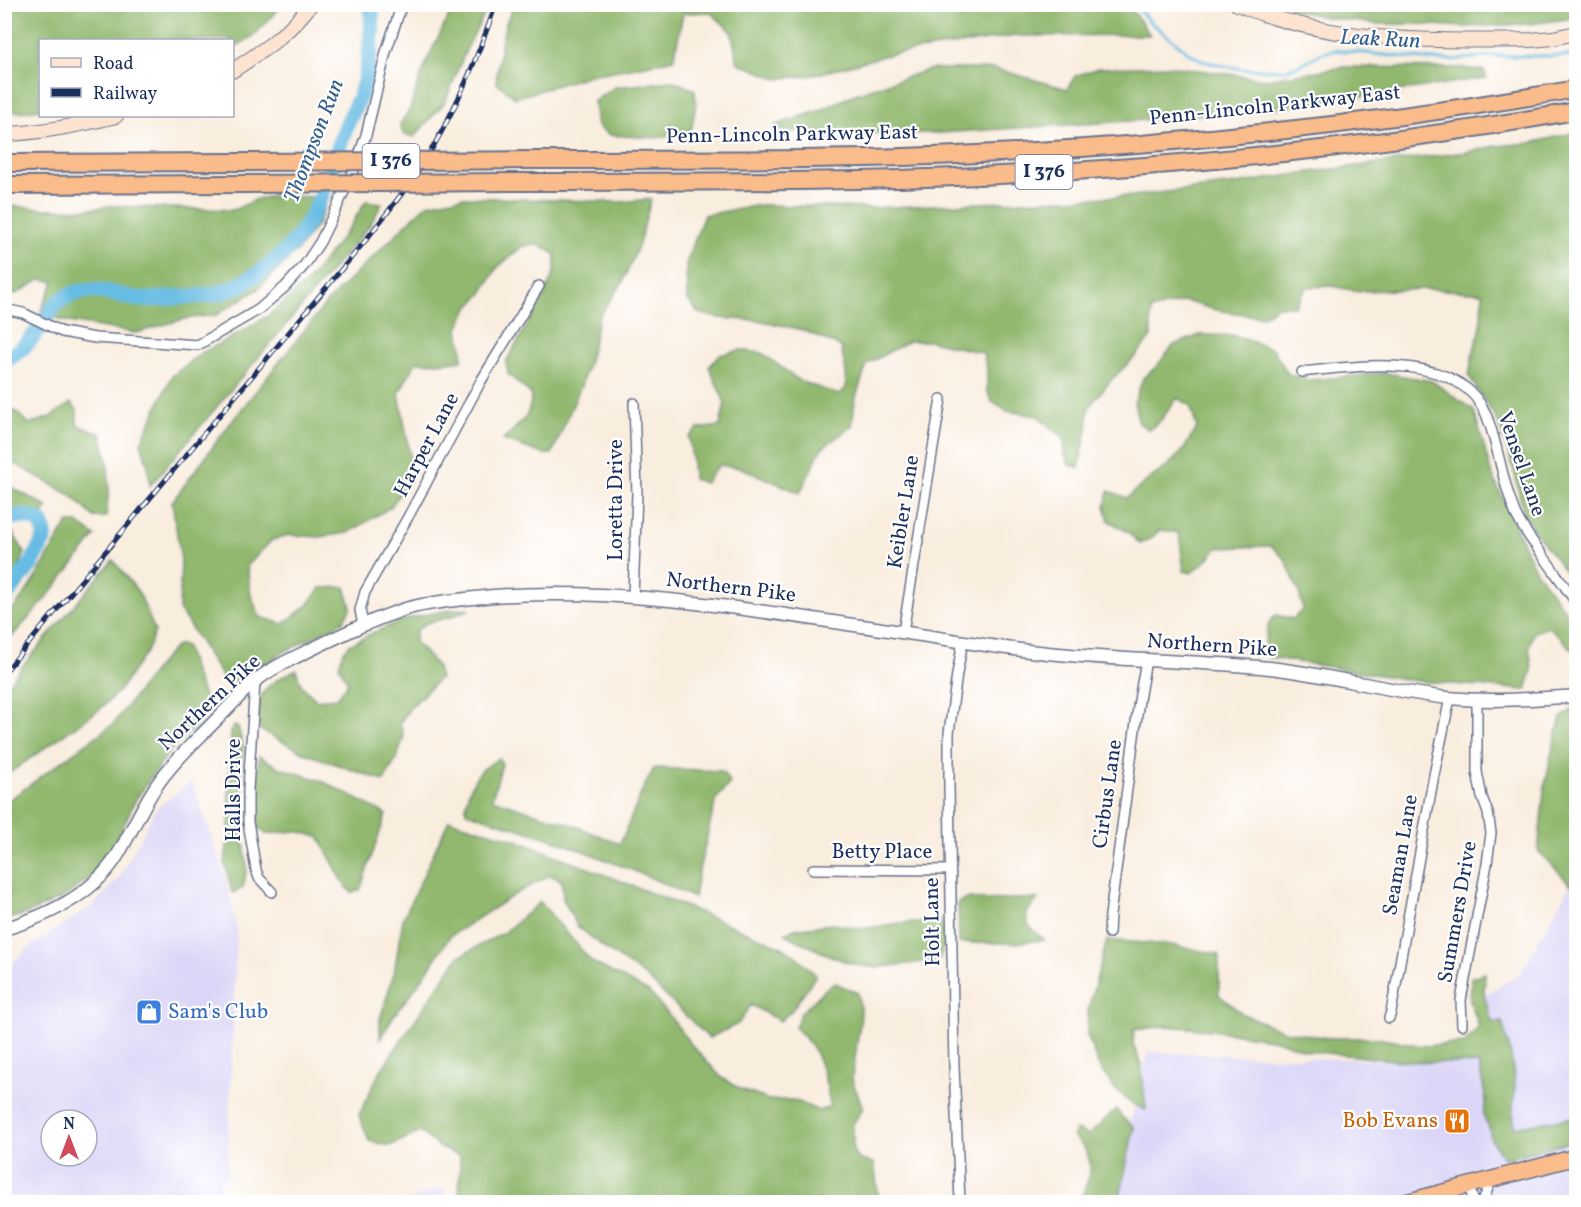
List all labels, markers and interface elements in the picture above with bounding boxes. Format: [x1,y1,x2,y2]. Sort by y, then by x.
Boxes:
water label: Leak Run [1339,22,1421,58]
legend [39,39,234,117]
text: Road [93,52,134,77]
water label: Thompson Run [277,75,353,207]
street label: Penn-Lincoln Parkway East [1148,78,1402,134]
text: Railway [93,82,157,107]
street label: Penn-Lincoln Parkway East [666,118,918,152]
road number: I 376 [362,144,420,178]
road number: I 376 [1016,155,1072,189]
street label: Harper Lane [387,387,467,502]
street label: Vensel Lane [1490,408,1552,520]
street label: Loretta Drive [602,439,631,561]
street label: Keibler Lane [881,453,927,571]
street label: Northern Pike [664,566,798,610]
street label: Northern Pike [1146,627,1278,665]
street label: Northern Pike [152,648,268,758]
street label: Cirbus Lane [1086,737,1130,851]
street label: Halls Drive [220,738,249,842]
street label: Seaman Lane [1376,792,1426,918]
street label: Betty Place [832,838,932,867]
street label: Summers Drive [1431,839,1485,985]
street label: Holt Lane [918,877,948,967]
shop icon: Sam's Club [134,997,164,1027]
place label: Sam's Club [168,998,268,1027]
restaurant icon: Bob Evans [1442,1106,1472,1136]
place label: Bob Evans [1343,1107,1438,1136]
north arrow [39,1108,99,1168]
text: N [63,1114,75,1136]

